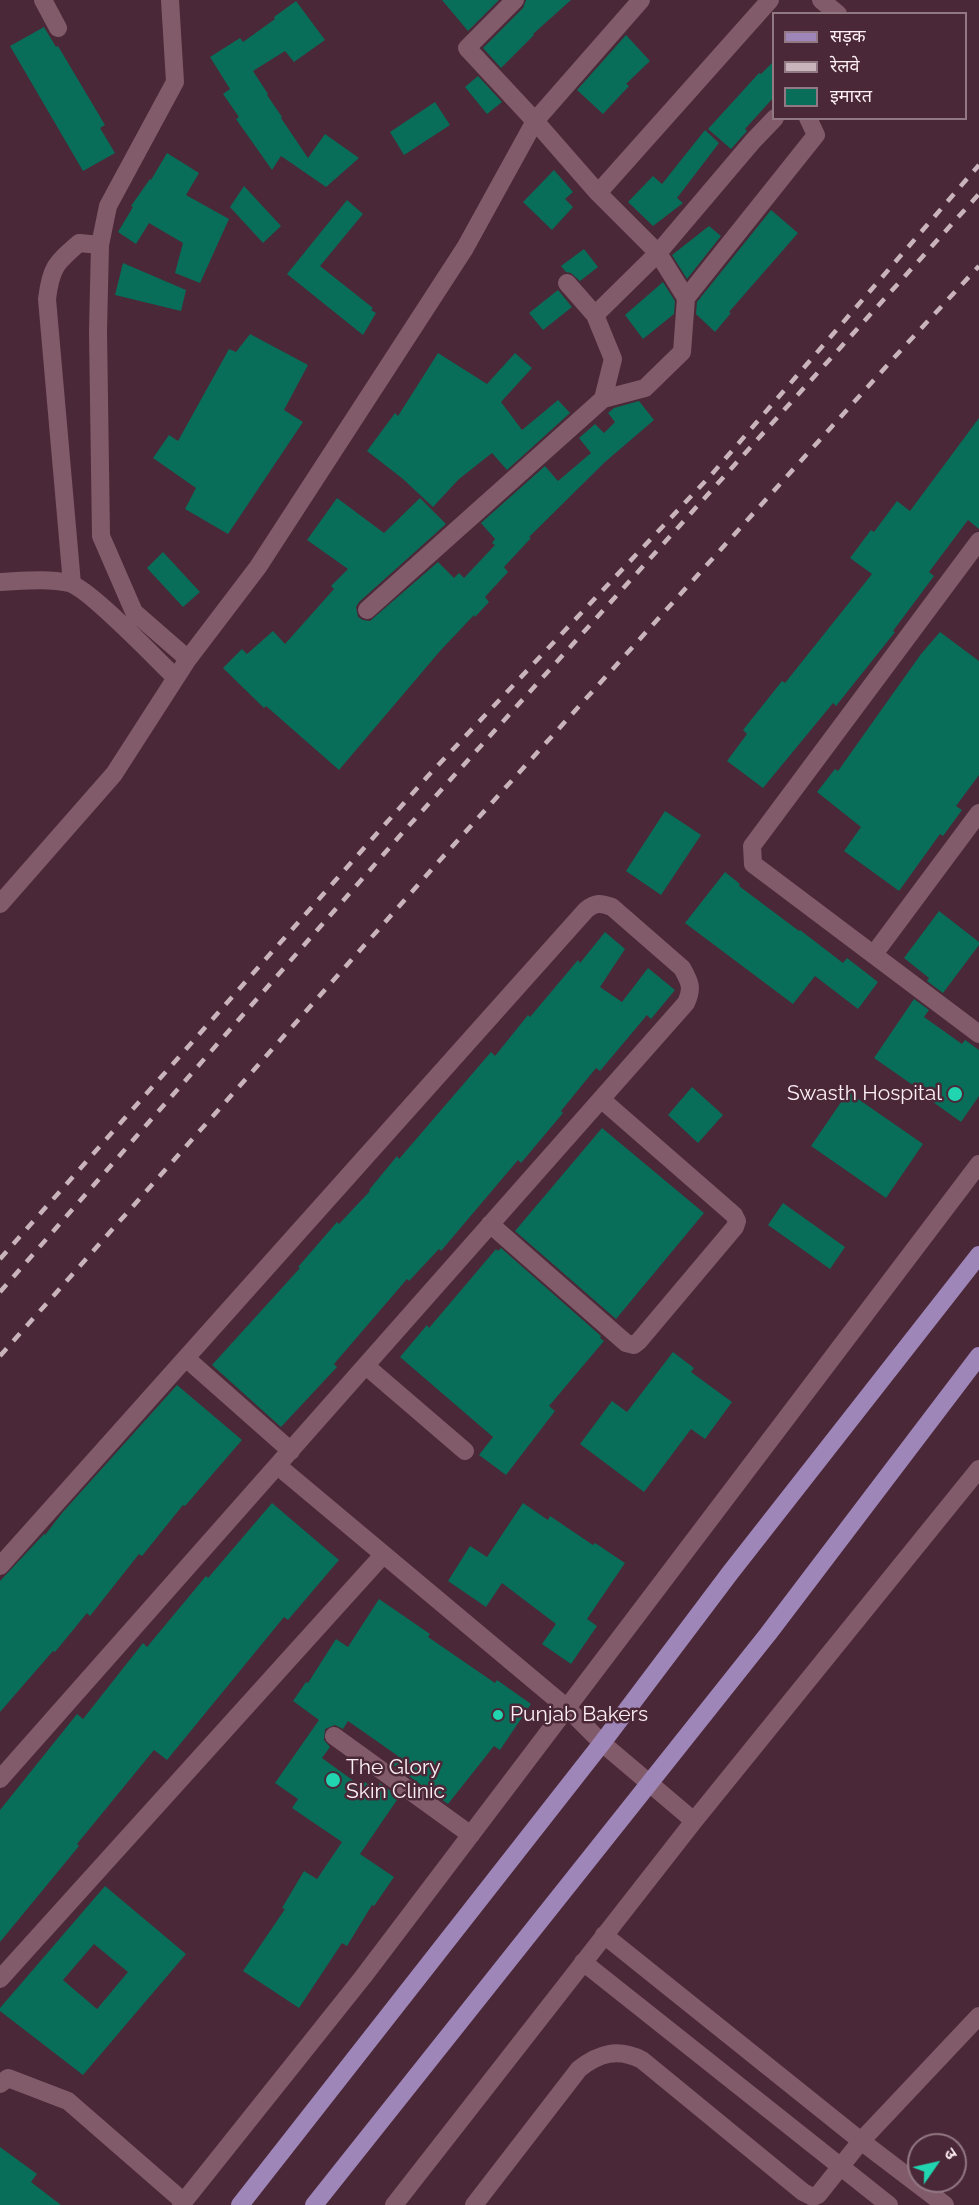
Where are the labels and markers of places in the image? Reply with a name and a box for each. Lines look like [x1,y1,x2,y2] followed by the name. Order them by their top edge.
[787,1081,942,1107] place label: Swasth Hospital
[946,1085,964,1103] marker: Swasth Hospital
[510,1702,648,1728] place label: Punjab Bakers
[491,1708,505,1722] marker: Punjab Bakers
[346,1755,445,1805] place label: The Glory Skin Clinic
[324,1771,342,1789] marker: The Glory Skin Clinic

